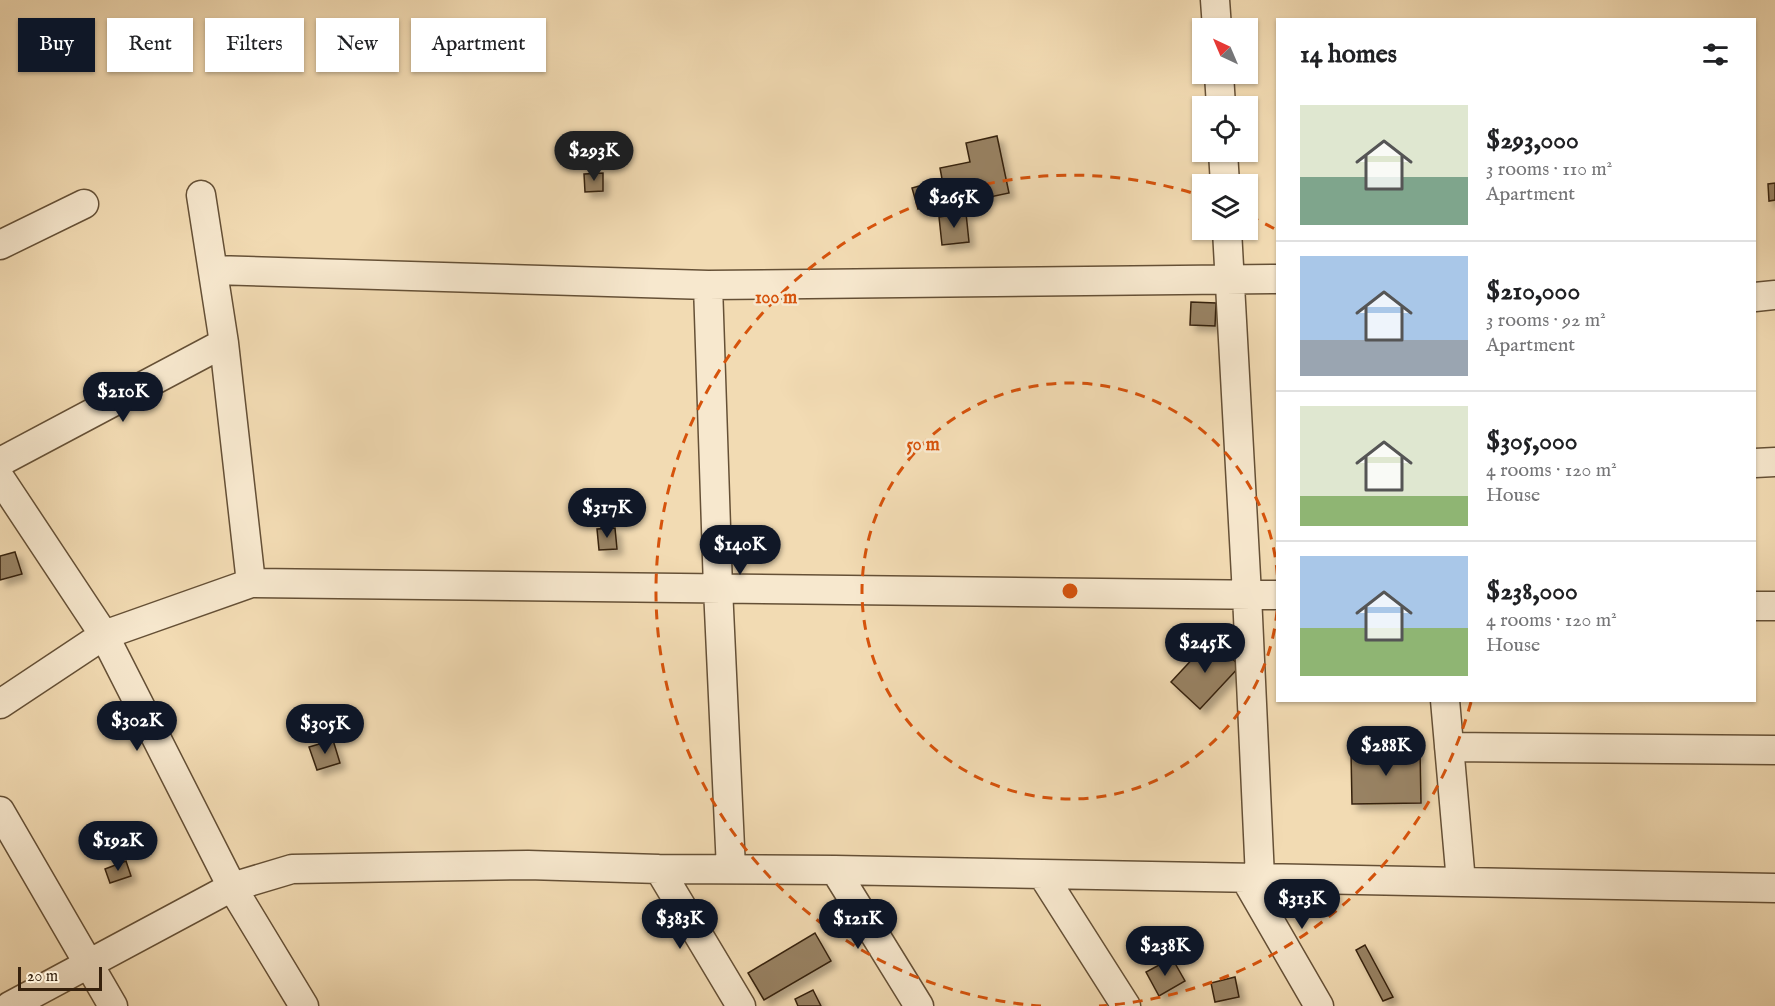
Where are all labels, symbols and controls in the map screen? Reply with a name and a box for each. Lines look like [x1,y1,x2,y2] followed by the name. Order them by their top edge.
[18,18,95,72] chip: Buy
[107,18,193,72] chip: Rent
[205,18,304,72] chip: Filters
[316,18,399,72] chip: New
[411,18,546,72] chip: Apartment
[1192,18,1258,84] north arrow
[1192,18,1258,240] map controls
[1300,38,1397,71] text: 14 homes
[1699,38,1732,71] icon: filters
[1192,96,1258,162] button: locate
[1486,124,1579,157] text: $293,000
[1348,129,1420,201] icon: home
[552,131,636,182] pin: $293K
[568,138,620,163] text: $293K
[1486,157,1612,182] text: 3 rooms · 110 m²
[1192,174,1258,240] button: layers
[912,178,996,229] pin: $265K
[1486,182,1575,207] text: Apartment
[929,185,979,210] text: $265K
[1486,275,1580,308] text: $210,000
[1348,280,1420,352] icon: home
[755,287,797,310] text: 100 m
[1486,308,1606,333] text: 3 rooms · 92 m²
[1486,333,1575,358] text: Apartment
[81,372,165,423] pin: $210K
[97,379,149,404] text: $210K
[1486,425,1578,458] text: $305,000
[1348,430,1420,502] icon: home
[906,434,940,457] text: 50 m
[1486,458,1617,483] text: 4 rooms · 120 m²
[1486,483,1540,508] text: House
[565,488,649,539] pin: $317K
[582,495,632,520] text: $317K
[698,525,782,576] pin: $140K
[714,532,766,557] text: $140K
[1486,575,1578,608] text: $238,000
[1348,580,1420,652] icon: home
[1060,581,1080,601] centre of rings
[1486,608,1617,633] text: 4 rooms · 120 m²
[1163,623,1247,674] pin: $245K
[1179,630,1231,655] text: $245K
[1486,633,1540,658] text: House
[95,701,179,752] pin: $302K
[283,704,367,755] pin: $305K
[111,708,163,733] text: $302K
[300,711,350,736] text: $305K
[1344,726,1428,777] pin: $288K
[1361,733,1411,758] text: $288K
[76,821,160,872] pin: $192K
[92,828,144,853] text: $192K
[1260,879,1344,930] pin: $313K
[1278,886,1326,911] text: $313K
[638,899,722,950] pin: $383K
[816,899,900,950] pin: $121K
[656,906,704,931] text: $383K
[833,906,883,931] text: $121K
[1123,926,1207,977] pin: $238K
[1140,933,1190,958] text: $238K
[18,964,102,992] scale bar
[27,967,58,987] text: 20 m

